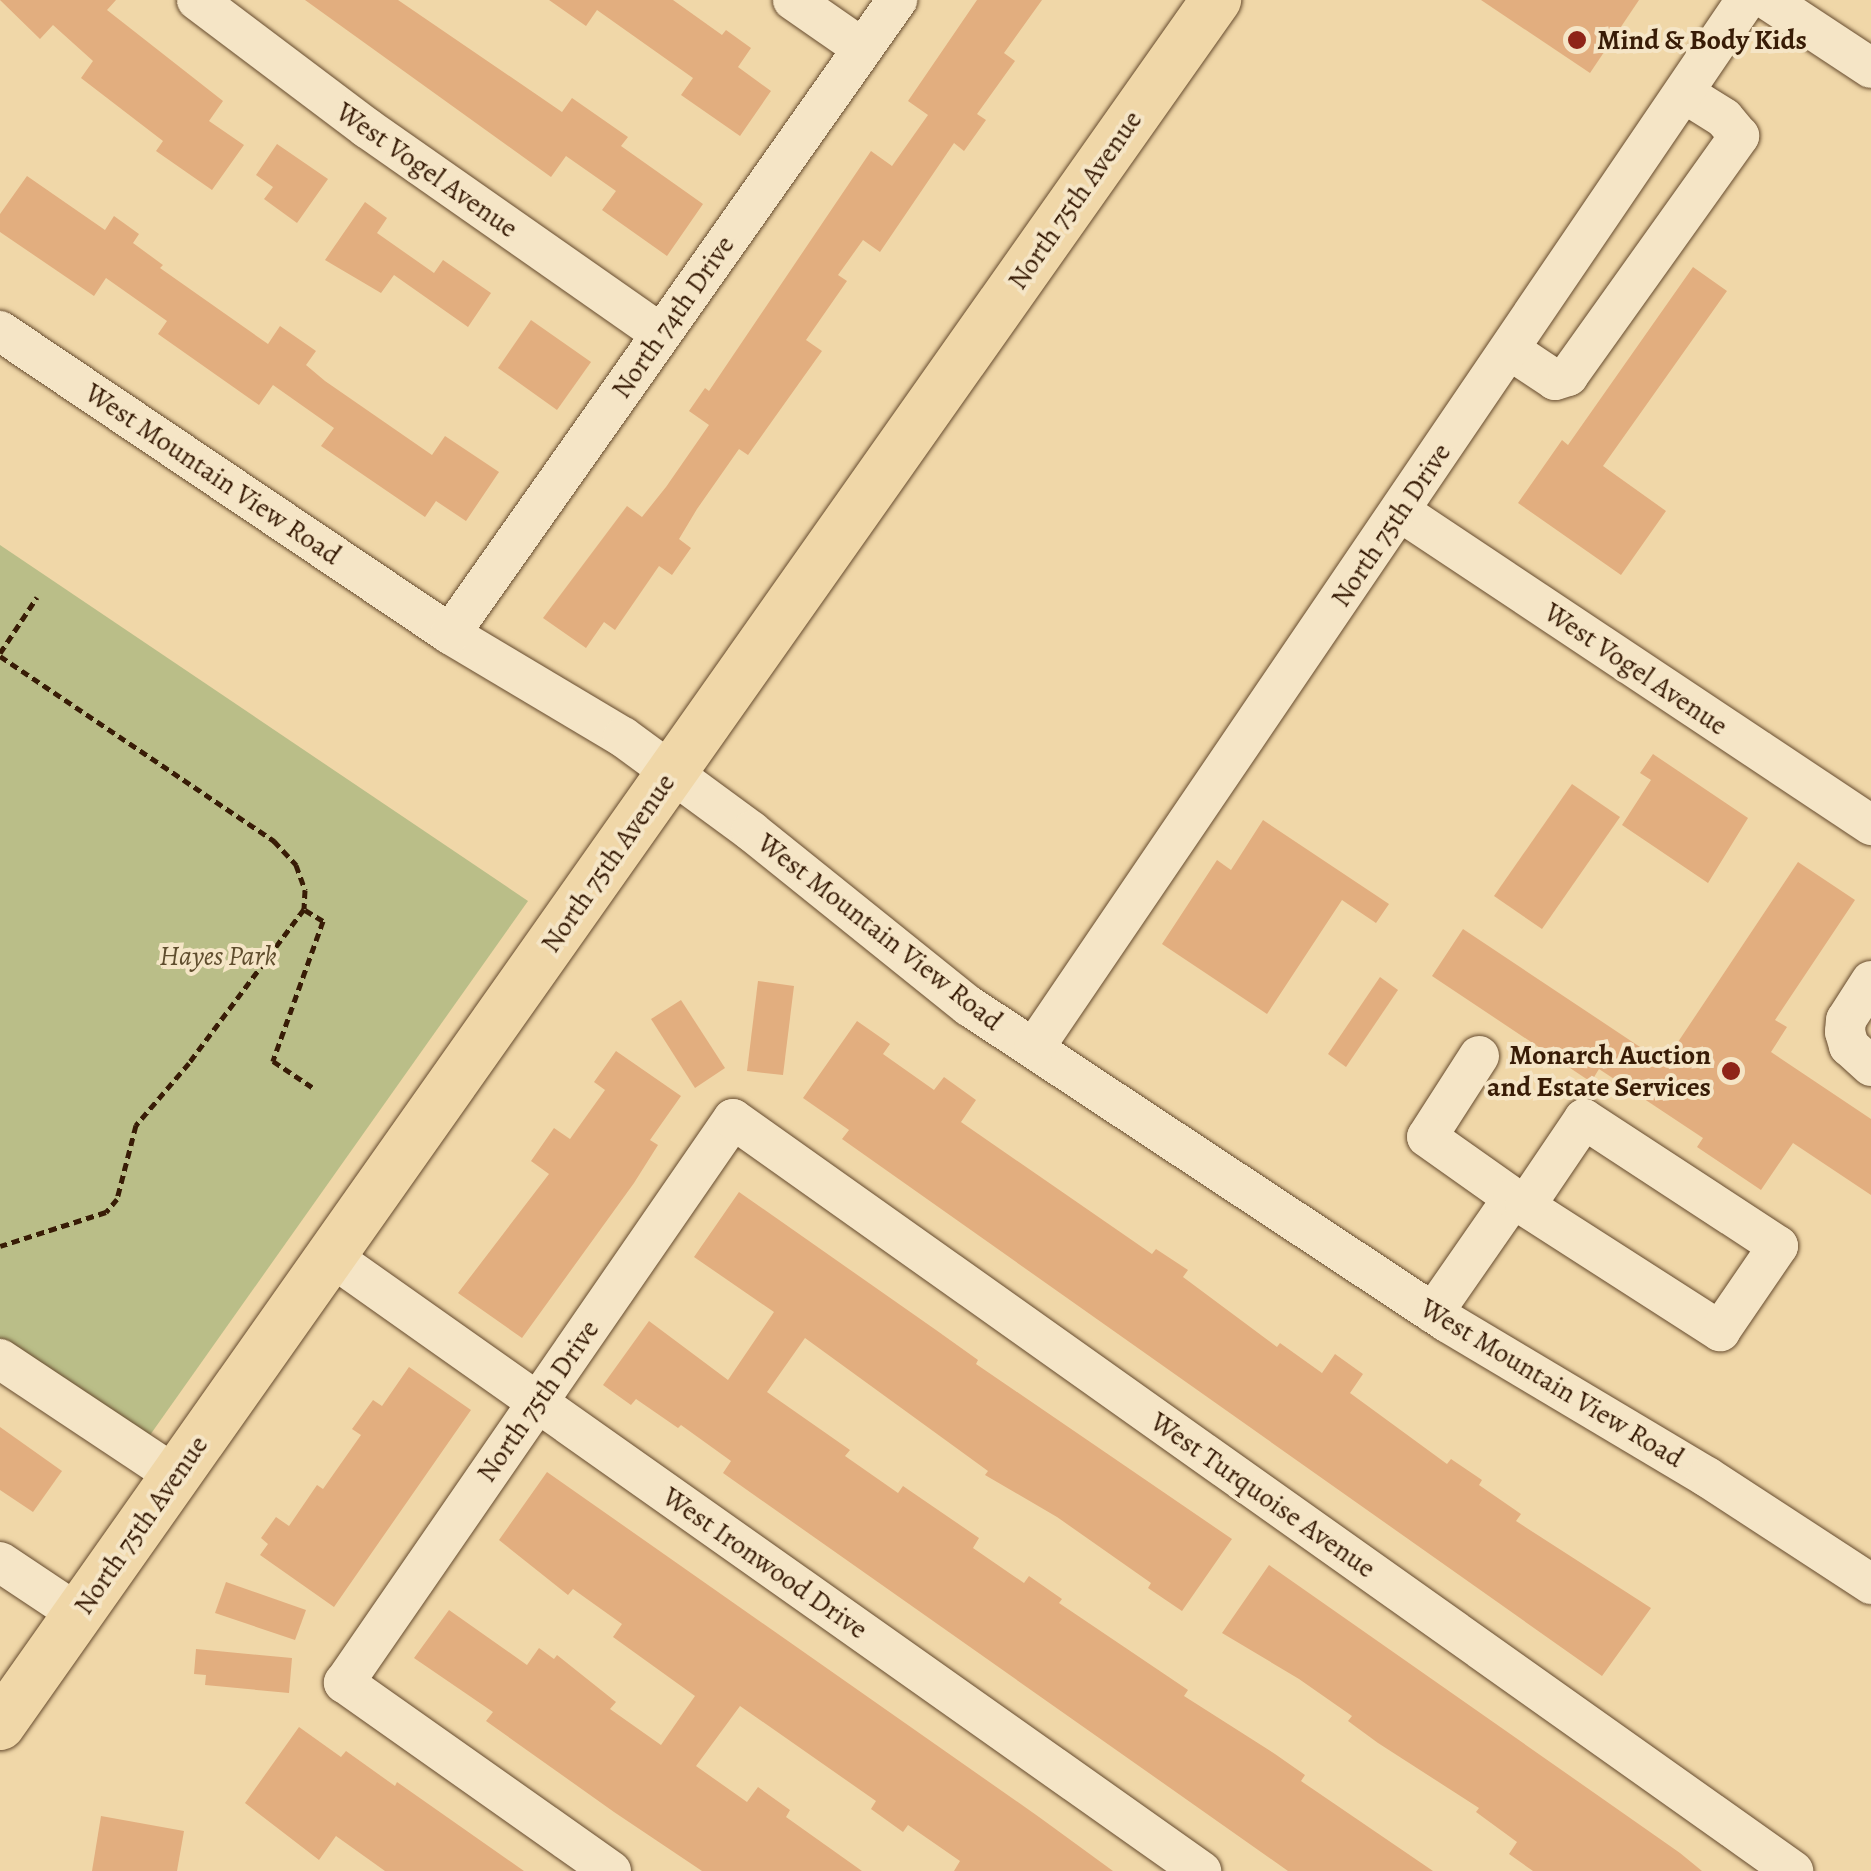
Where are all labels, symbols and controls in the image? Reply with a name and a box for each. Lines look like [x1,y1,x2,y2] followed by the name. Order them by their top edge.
[1597,23,1807,57] place label: Mind & Body Kids
[1566,29,1588,51] marker: Mind & Body Kids
[330,95,524,245] street label: West Vogel Avenue
[1001,104,1149,296] street label: North 75th Avenue
[604,229,742,405] street label: North 74th Drive
[79,376,347,572] street label: West Mountain View Road
[1324,437,1458,613] street label: North 75th Drive
[1538,595,1734,743] street label: West Vogel Avenue
[534,767,682,959] street label: North 75th Avenue
[751,826,1009,1038] street label: West Mountain View Road
[159,939,277,973] park label: Hayes Park
[1487,1038,1711,1104] place label: Monarch Auction and Estate Services
[1720,1060,1742,1082] marker: Monarch Auction and Estate Services
[1414,1291,1690,1475] street label: West Mountain View Road
[470,1313,606,1489] street label: North 75th Drive
[1144,1405,1382,1585] street label: West Turquoise Avenue
[67,1429,215,1621] street label: North 75th Avenue
[656,1480,874,1646] street label: West Ironwood Drive

